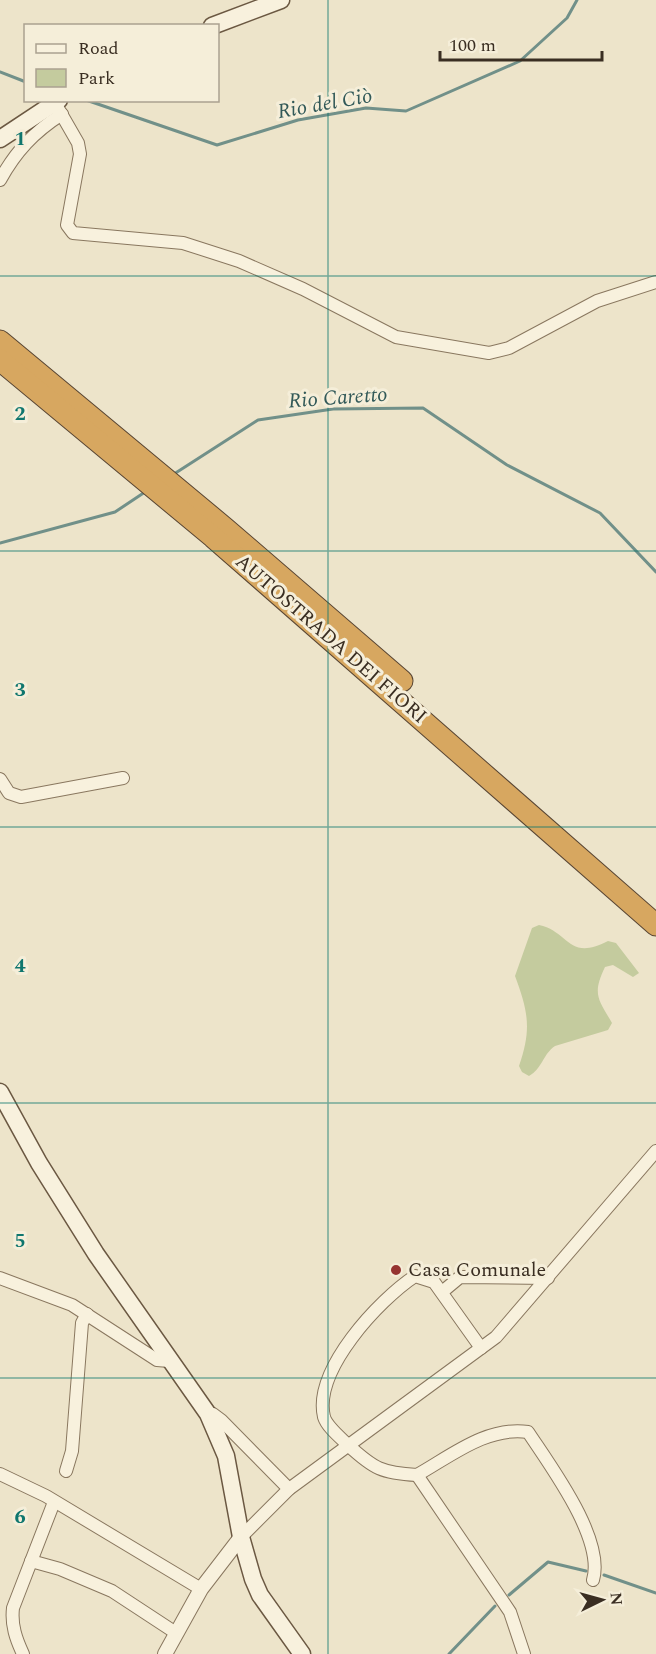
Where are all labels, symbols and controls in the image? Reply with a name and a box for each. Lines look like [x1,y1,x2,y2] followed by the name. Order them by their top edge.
[24,24,219,102] legend
[440,24,602,62] scale bar
[449,32,496,59] text: 100 m
[78,35,119,62] text: Road
[78,65,115,92] text: Park
[275,80,375,128] water label: Rio del Ciò
[14,124,26,154] text: 1
[287,379,389,417] water label: Rio Caretto
[14,399,26,429] text: 2
[228,547,434,731] street label: AUTOSTRADA DEI FIORI
[14,675,26,705] text: 3
[14,951,26,981] text: 4
[14,1226,26,1256] text: 5
[408,1255,546,1285] place label: Casa Comunale
[389,1263,403,1277] marker: Casa Comunale
[14,1502,26,1532] text: 6
[572,1570,632,1630] north arrow
[603,1591,628,1606] text: N

